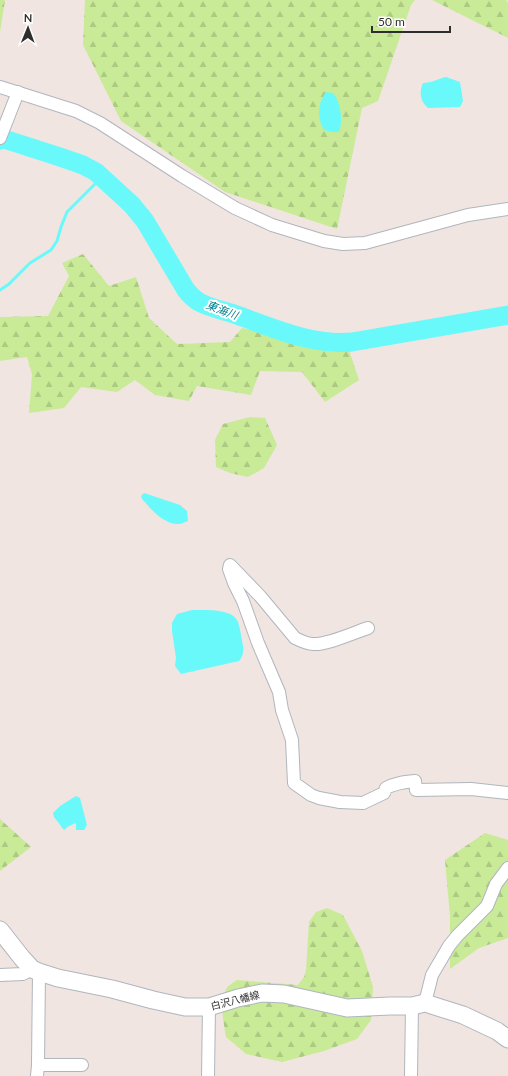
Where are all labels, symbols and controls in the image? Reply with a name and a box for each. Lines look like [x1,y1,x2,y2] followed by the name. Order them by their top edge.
[8,8,48,48] north arrow
[372,8,450,34] scale bar
[24,11,33,24] text: N
[378,14,405,29] text: 50 m
[204,298,241,322] water label: 東海川
[209,988,261,1012] street label: 白沢八幡線

